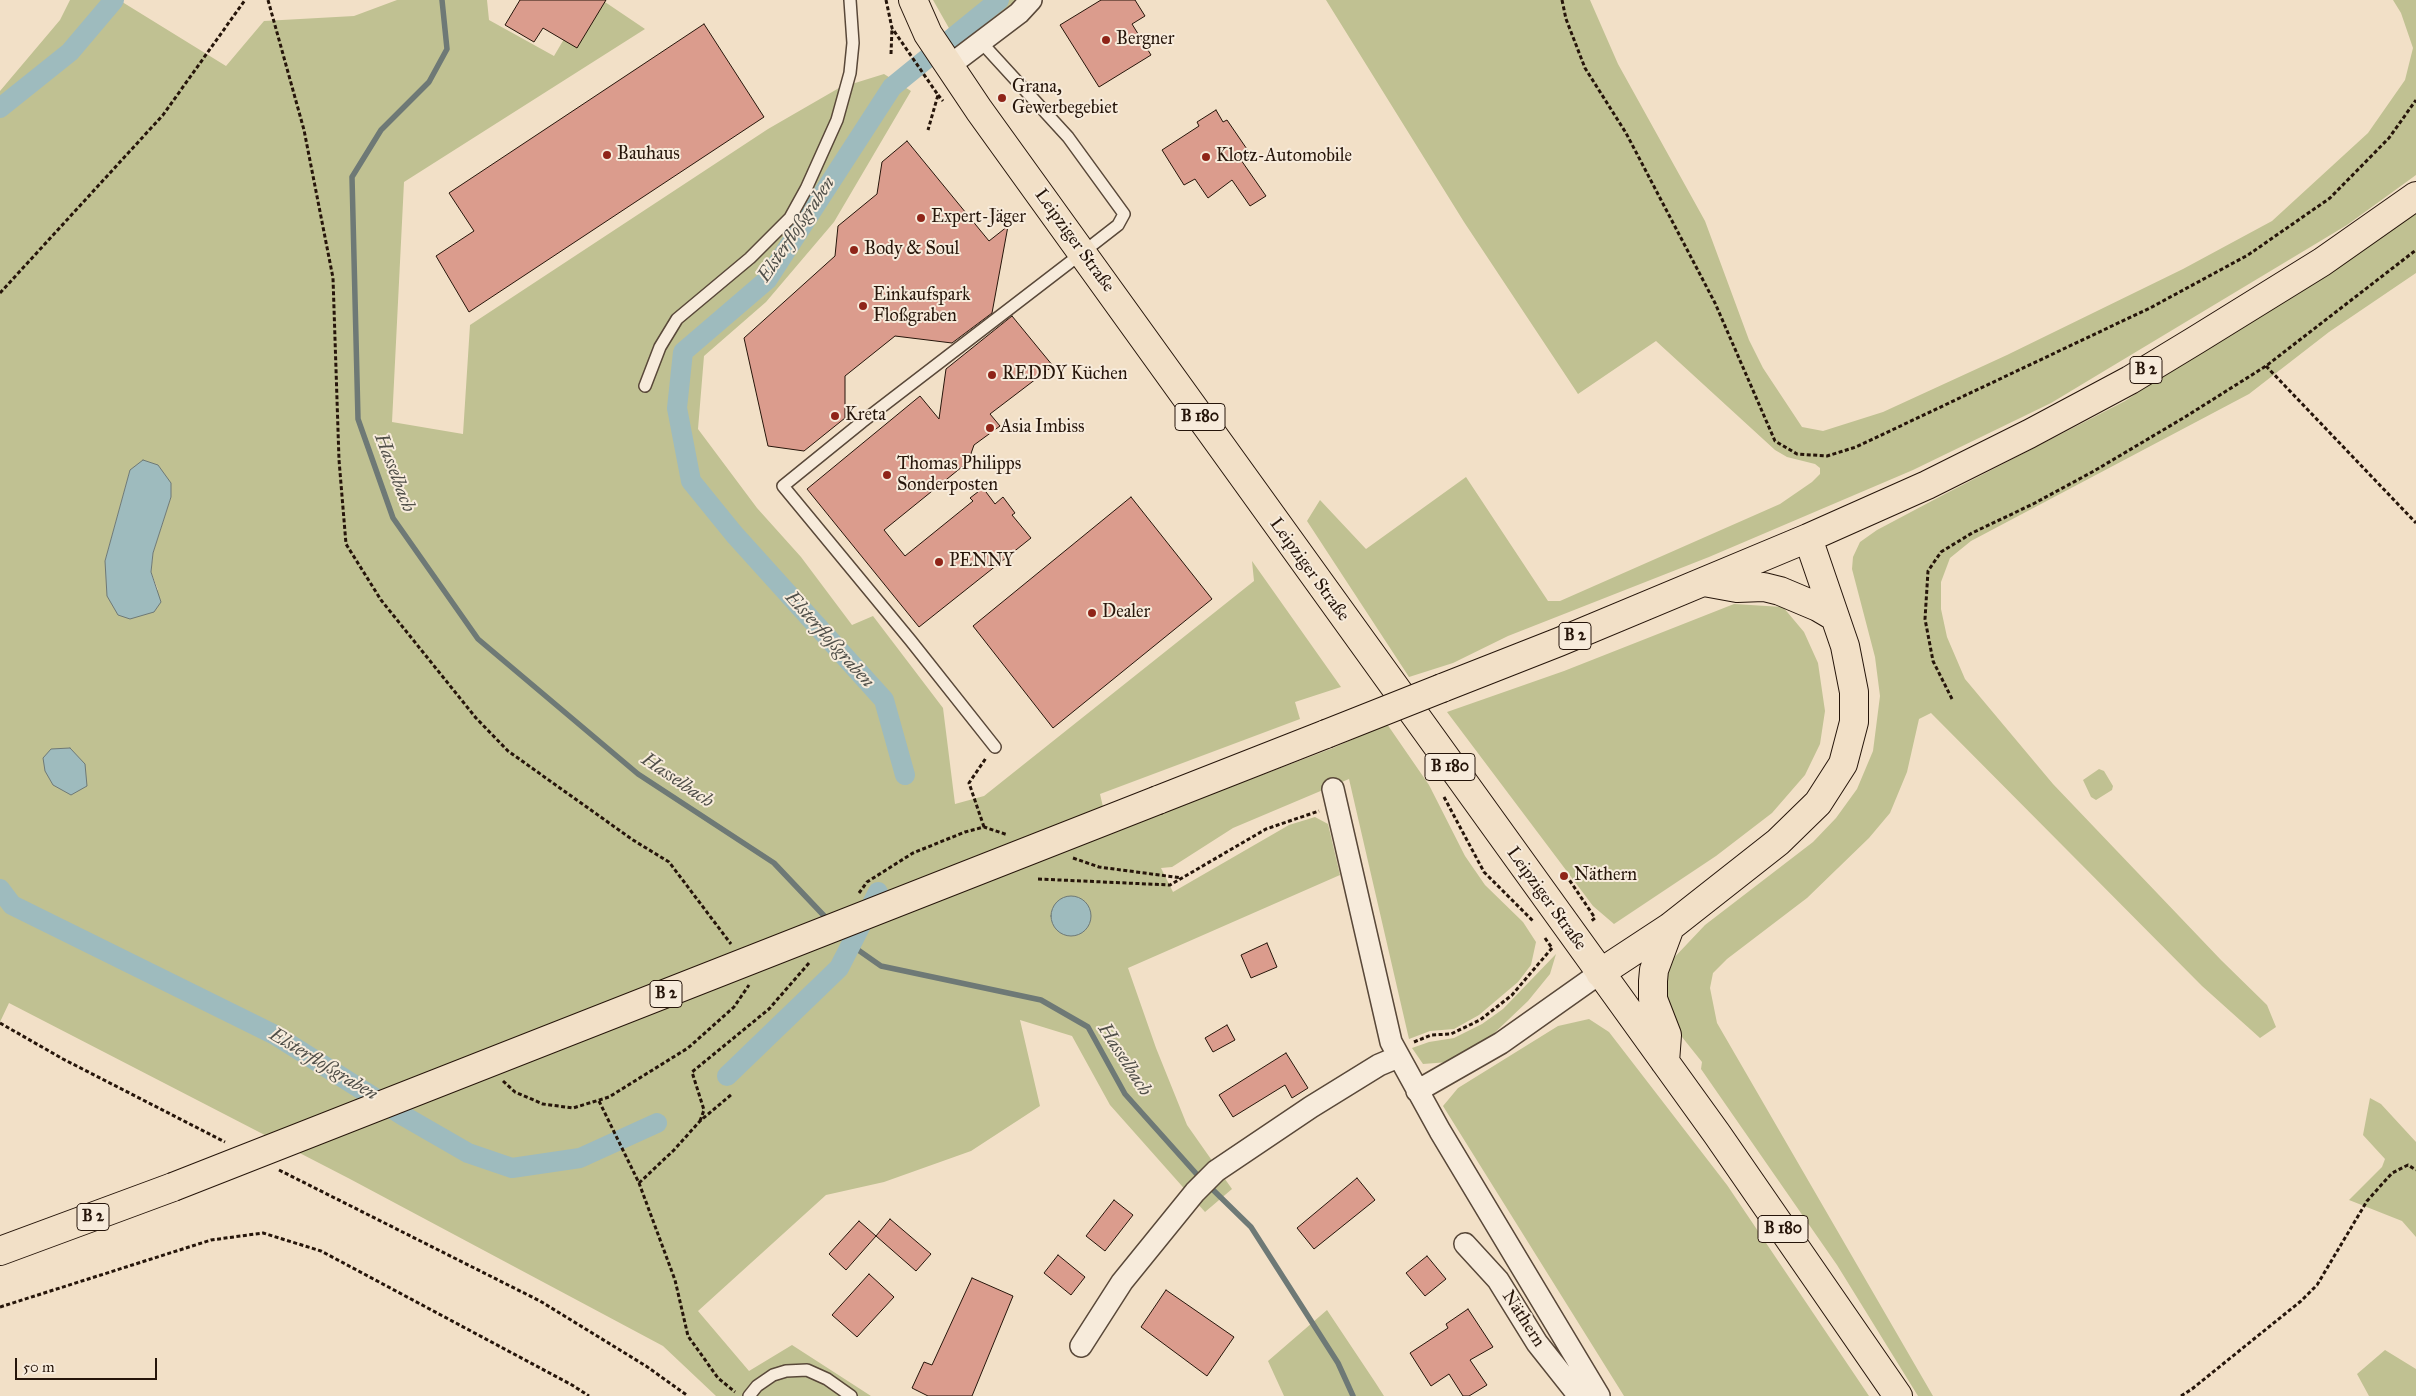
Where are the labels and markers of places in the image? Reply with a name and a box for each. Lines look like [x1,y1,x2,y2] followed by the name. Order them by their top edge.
[1116,29,1175,51] place label: Bergner
[1100,34,1112,46] marker: Bergner
[1012,77,1118,120] place label: Grana, Gewerbegebiet
[996,92,1008,104] marker: Grana, Gewerbegebiet
[617,144,680,166] place label: Bauhaus
[1216,146,1352,168] place label: Klotz-Automobile
[601,149,613,161] marker: Bauhaus
[1200,151,1212,163] marker: Klotz-Automobile
[931,207,1026,229] place label: Expert-Jäger
[915,212,927,224] marker: Expert-Jäger
[864,239,959,261] place label: Body & Soul
[848,244,860,256] marker: Body & Soul
[873,285,970,328] place label: Einkaufspark Floßgraben
[857,300,869,312] marker: Einkaufspark Floßgraben
[1002,364,1128,386] place label: REDDY Küchen
[986,369,998,381] marker: REDDY Küchen
[845,405,886,427] place label: Kreta
[829,410,841,422] marker: Kreta
[1000,417,1085,439] place label: Asia Imbiss
[984,422,996,434] marker: Asia Imbiss
[897,454,1021,496] place label: Thomas Philipps Sonderposten
[881,469,893,481] marker: Thomas Philipps Sonderposten
[949,551,1014,573] place label: PENNY
[933,556,945,568] marker: PENNY
[1102,602,1150,624] place label: Dealer
[1086,607,1098,619] marker: Dealer
[1574,865,1637,887] place label: Näthern
[1558,870,1570,882] marker: Näthern

